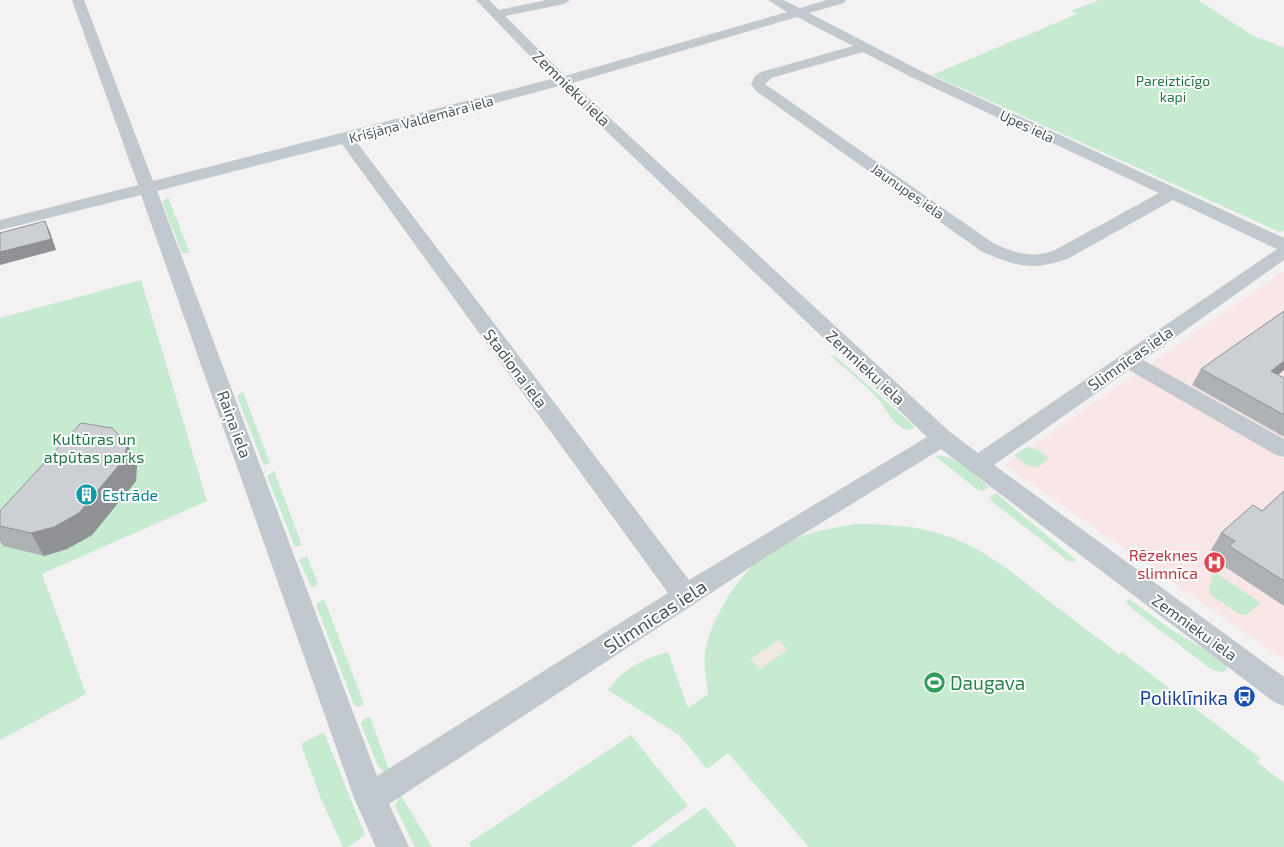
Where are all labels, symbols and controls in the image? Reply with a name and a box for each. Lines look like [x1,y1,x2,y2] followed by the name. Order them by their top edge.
[529,46,615,130] street label: Zemnieku iela
[1136,72,1210,105] park label: Pareizticīgo kapi
[347,92,495,147] street label: Krišjāņa Valdemāra iela
[997,106,1057,146] street label: Upes iela
[868,160,948,222] street label: Jaunupes iela
[1084,322,1176,394] street label: Slimnīcas iela
[480,325,552,411] street label: Stadiona iela
[823,326,909,408] street label: Zemnieku iela
[212,388,256,461] street label: Raiņa iela
[44,429,144,466] park label: Kultūras un atpūtas parks
[74,482,98,506] building icon: Estrāde
[102,485,158,504] place label: Estrāde
[1129,545,1198,582] place label: Rēzeknes slimnīca
[1202,551,1226,575] hospital icon: Rēzeknes slimnīca
[599,574,711,658] street label: Slimnīcas iela
[1149,590,1241,664] street label: Zemnieku iela
[922,670,946,694] sports icon: Daugava
[950,671,1025,694] place label: Daugava
[1232,685,1256,709] bus stop icon: Poliklīnika
[1140,686,1228,709] place label: Poliklīnika

